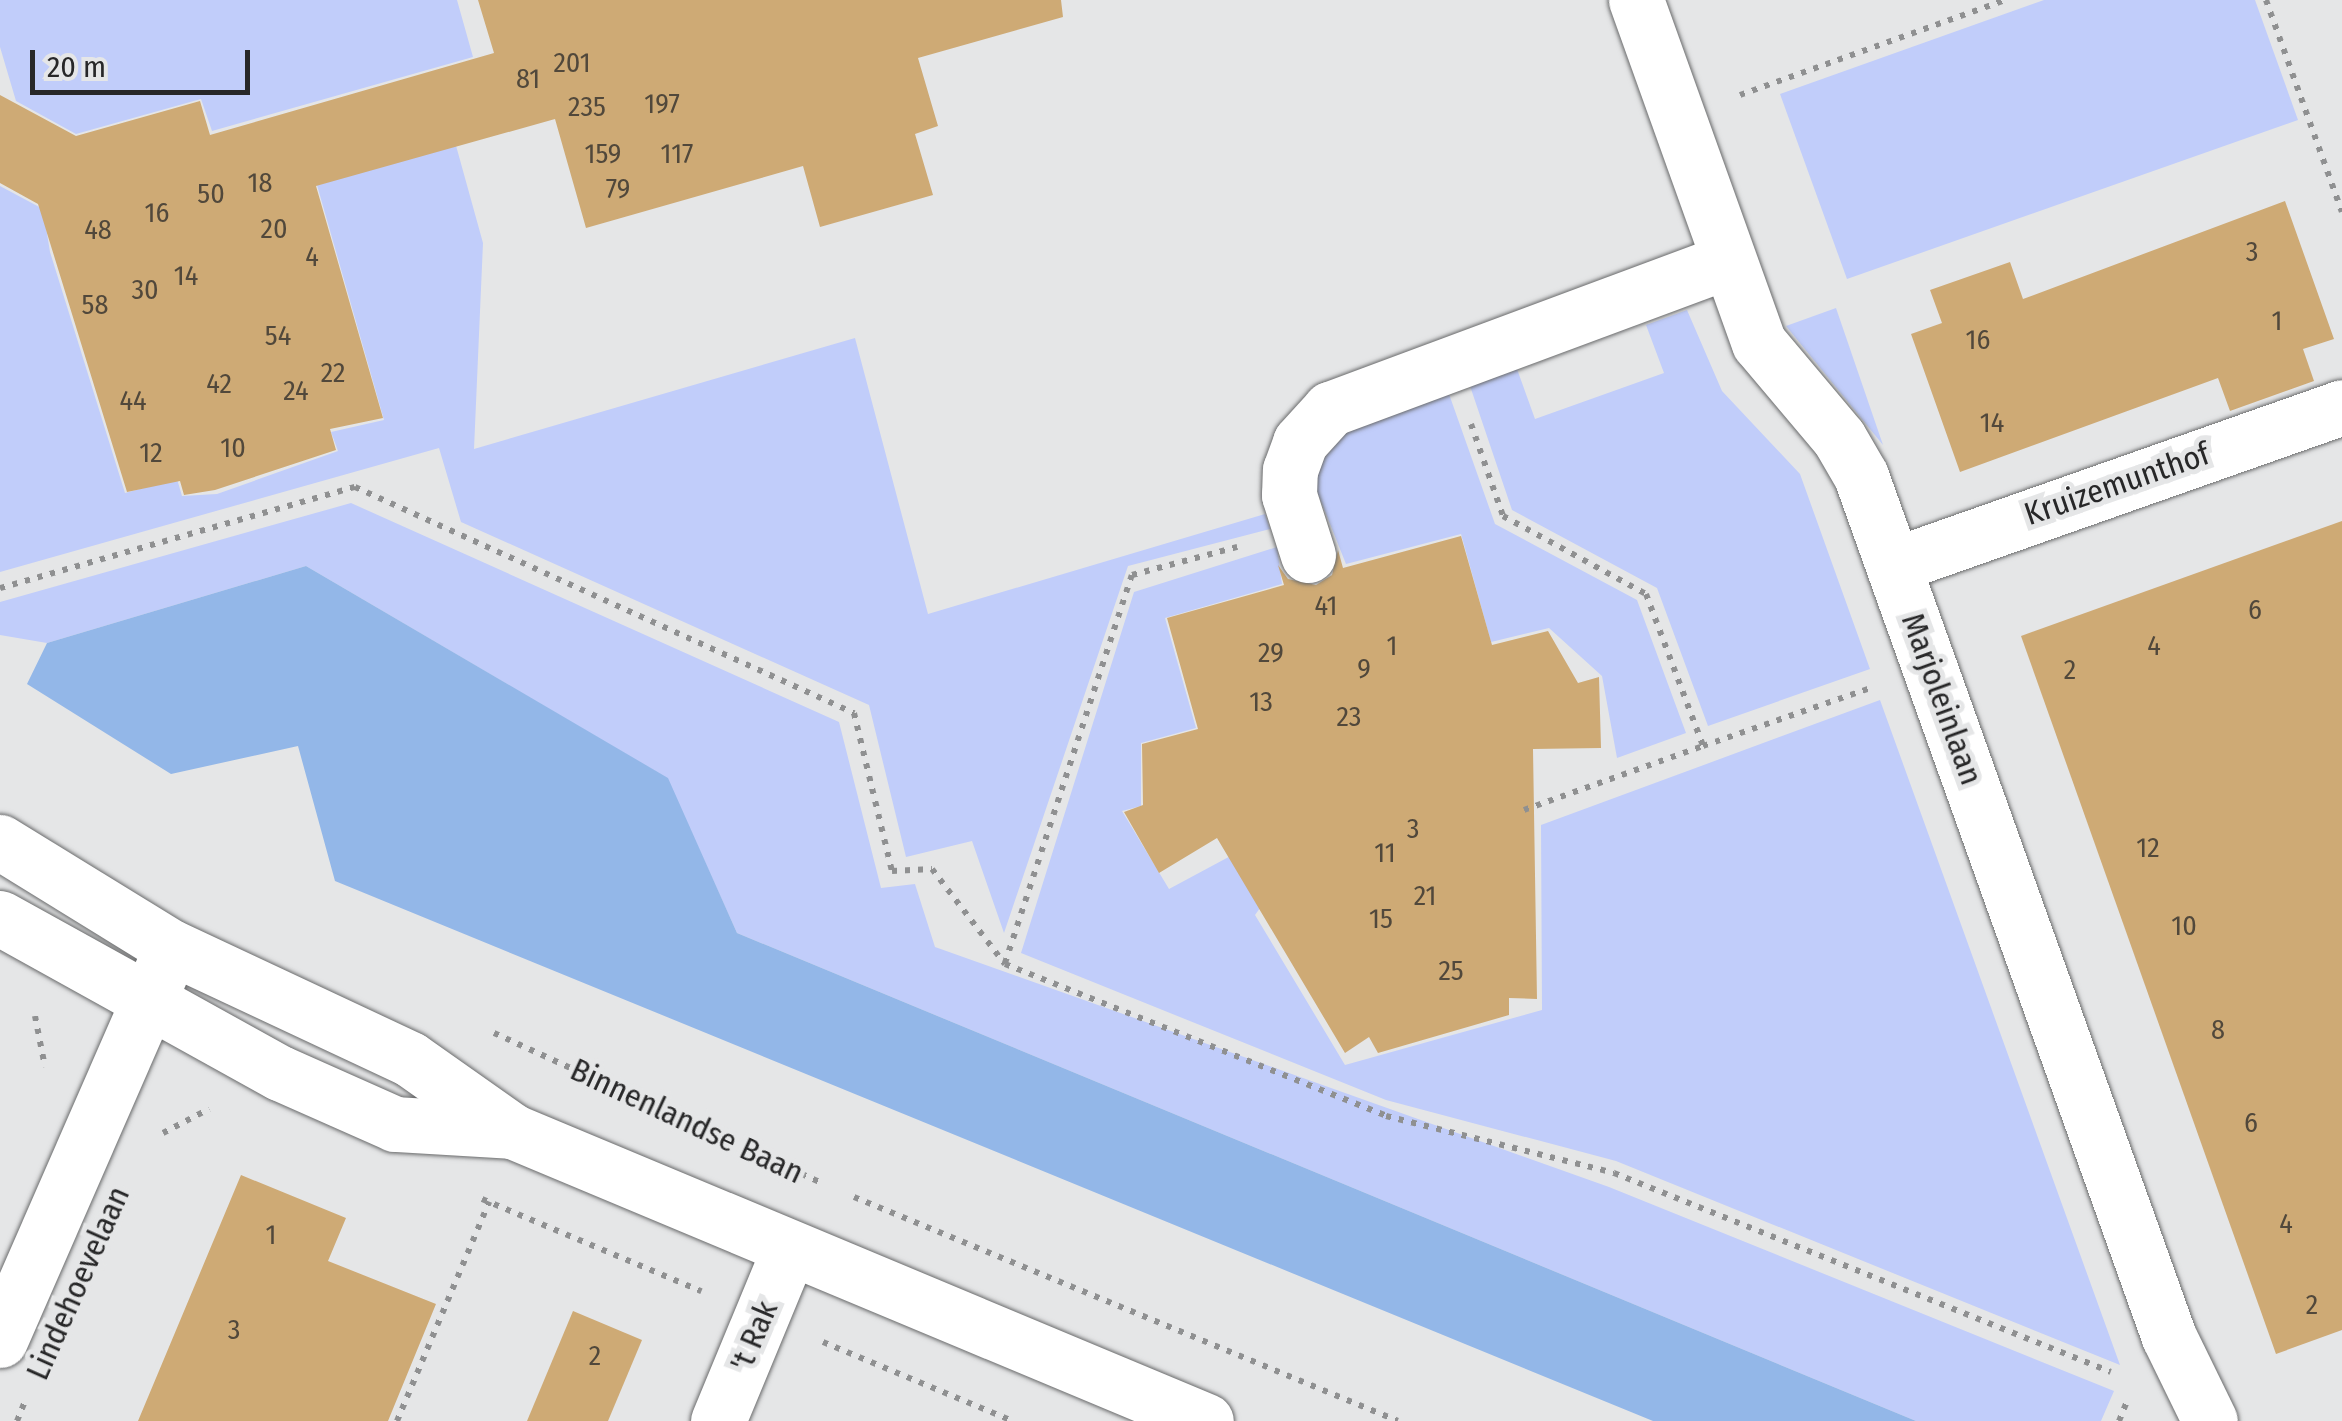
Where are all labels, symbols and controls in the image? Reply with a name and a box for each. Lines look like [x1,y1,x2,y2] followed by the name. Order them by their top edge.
[35,30,255,92] scale bar
[553,46,591,80] house number: 201
[47,49,106,85] text: 20 m
[516,62,540,96] house number: 81
[644,87,680,121] house number: 197
[568,90,606,124] house number: 235
[585,137,621,171] house number: 159
[661,137,693,171] house number: 117
[248,166,272,200] house number: 18
[606,172,630,206] house number: 79
[197,177,225,211] house number: 50
[145,196,169,230] house number: 16
[261,212,287,246] house number: 20
[84,213,112,247] house number: 48
[2246,235,2258,269] house number: 3
[305,240,319,274] house number: 4
[174,259,198,293] house number: 14
[131,273,159,307] house number: 30
[82,288,108,322] house number: 58
[2272,304,2282,338] house number: 1
[265,319,291,353] house number: 54
[1966,323,1990,357] house number: 16
[321,356,345,390] house number: 22
[206,367,232,401] house number: 42
[283,374,309,408] house number: 24
[119,384,147,418] house number: 44
[1980,406,2004,440] house number: 14
[220,431,246,465] house number: 10
[2019,434,2215,534] street label: Kruizemunthof
[139,436,163,470] house number: 12
[1315,589,1337,623] house number: 41
[2248,593,2262,627] house number: 6
[1893,608,1991,790] street label: Marjoleinlaan
[1387,629,1397,663] house number: 1
[2147,629,2161,663] house number: 4
[1258,636,1284,670] house number: 29
[1357,652,1371,686] house number: 9
[2064,653,2076,687] house number: 2
[1249,685,1273,719] house number: 13
[1337,700,1361,734] house number: 23
[1407,812,1419,846] house number: 3
[2136,831,2160,865] house number: 12
[1374,836,1396,870] house number: 11
[1414,879,1436,913] house number: 21
[1369,902,1393,936] house number: 15
[2171,909,2197,943] house number: 10
[1438,954,1464,988] house number: 25
[2211,1013,2225,1047] house number: 8
[564,1050,810,1192] street label: Binnenlandse Baan
[2244,1106,2258,1140] house number: 6
[18,1180,138,1386] street label: Lindehoevelaan
[2279,1207,2293,1241] house number: 4
[266,1218,276,1252] house number: 1
[2306,1288,2318,1322] house number: 2
[722,1295,786,1377] street label: 't Rak
[228,1313,240,1347] house number: 3
[589,1339,601,1373] house number: 2

